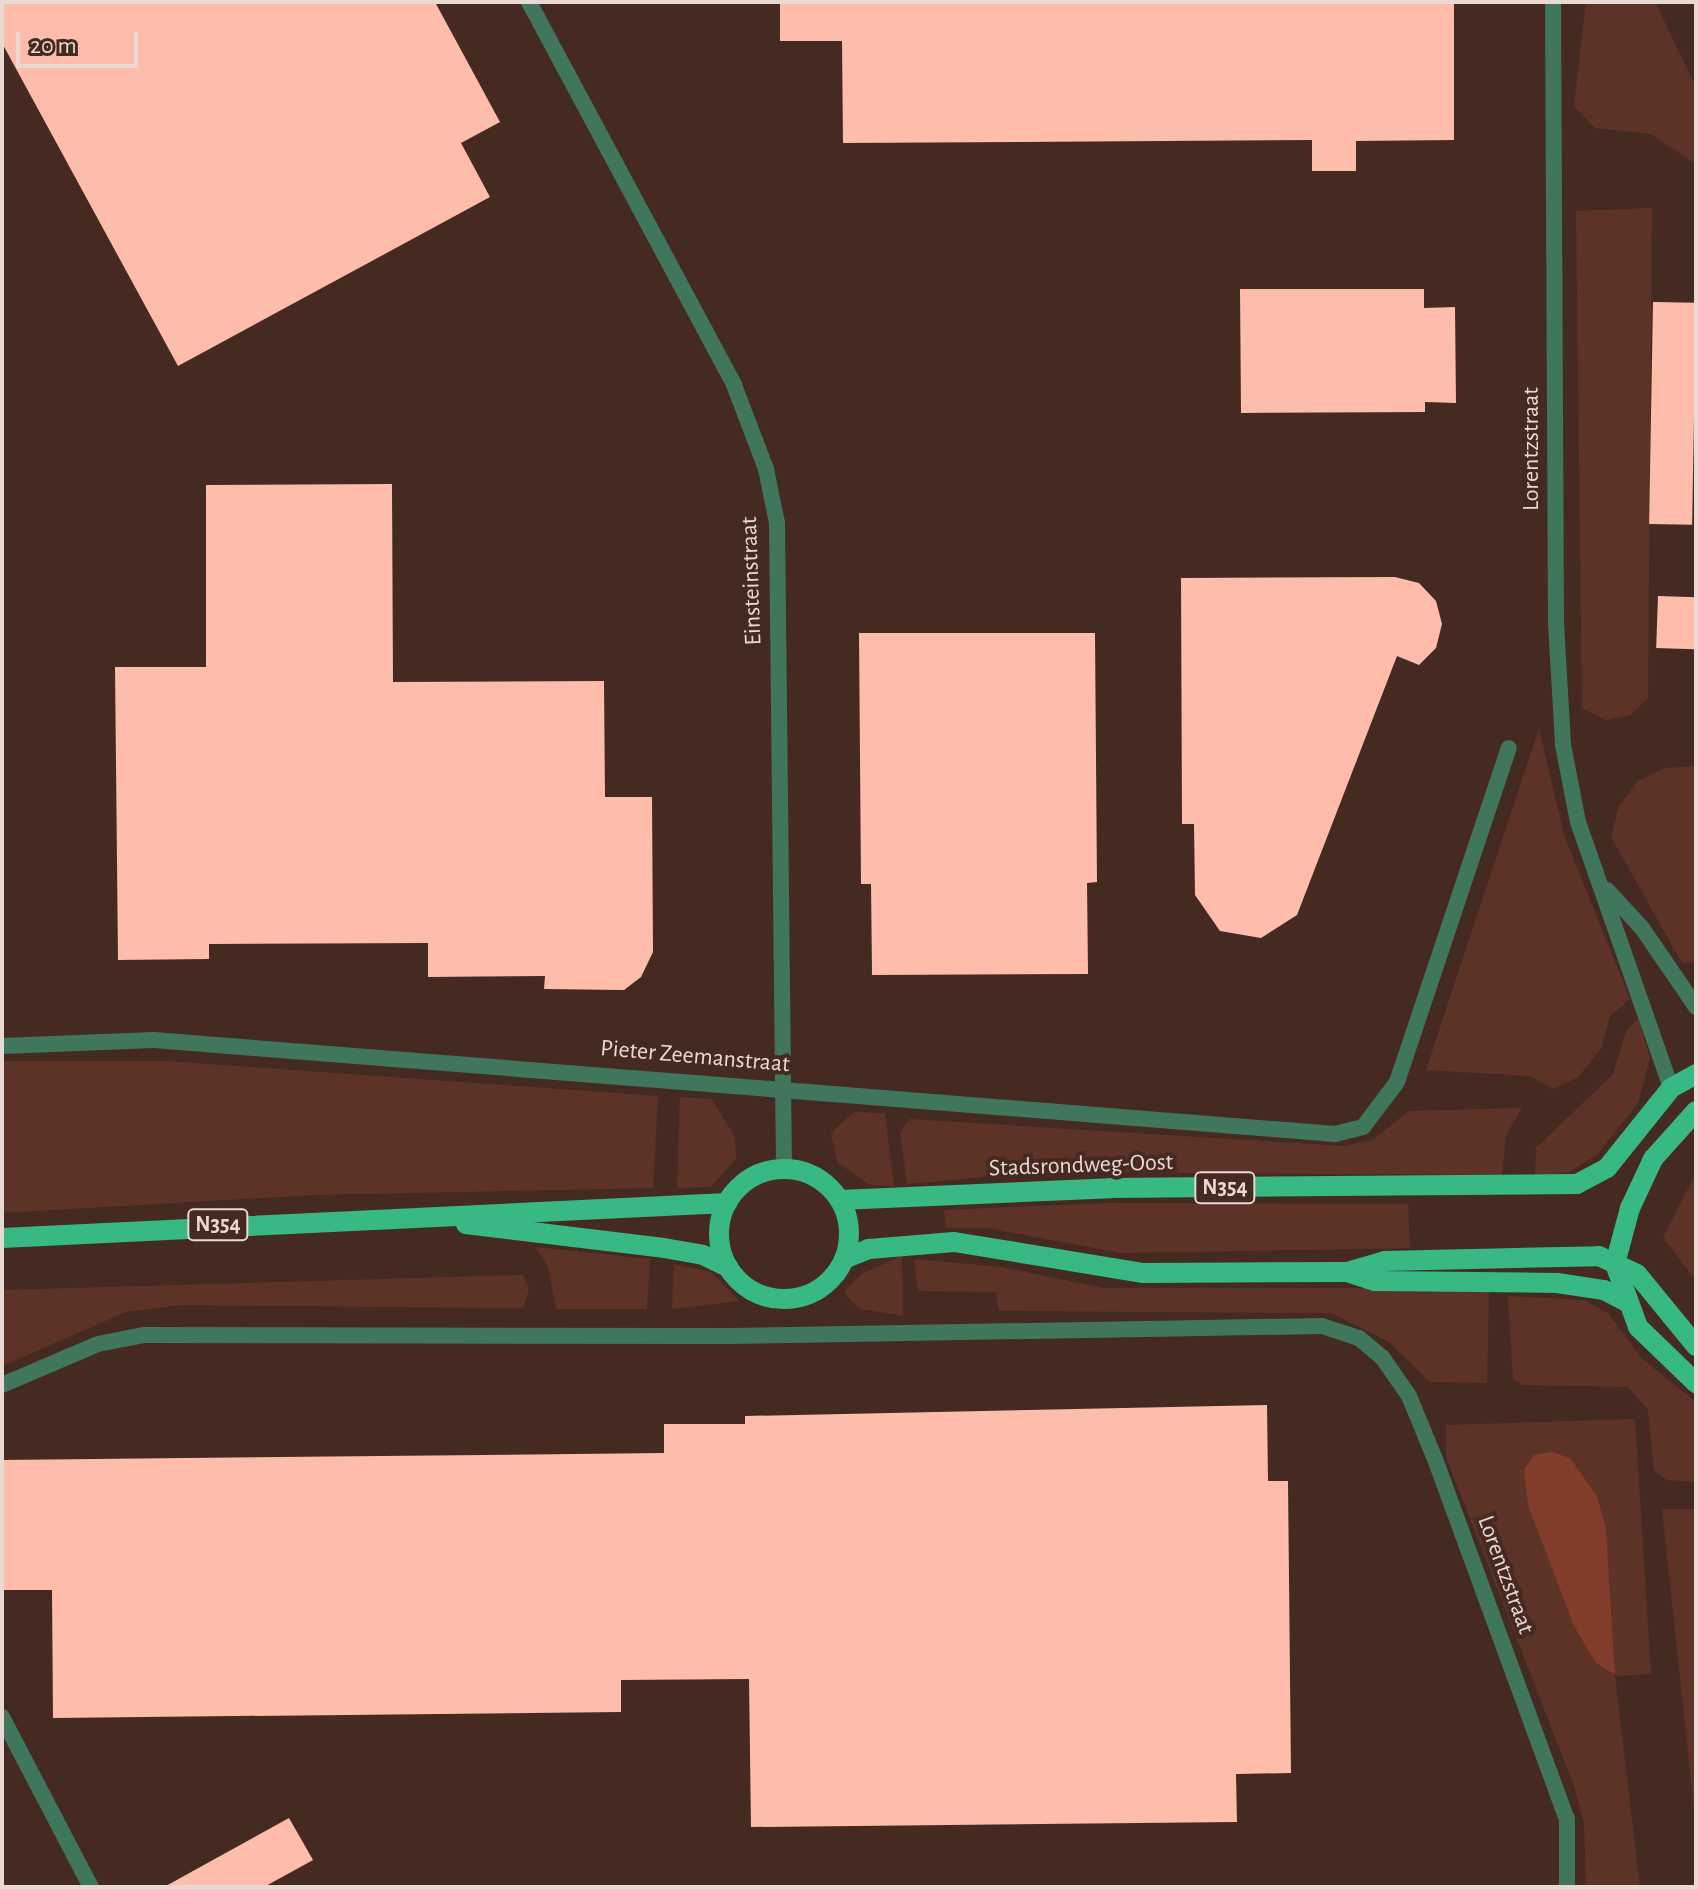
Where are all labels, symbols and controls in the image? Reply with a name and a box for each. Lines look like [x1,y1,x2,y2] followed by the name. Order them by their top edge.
[20,16,142,66] scale bar
[30,34,77,58] text: 20 m
[1518,387,1546,511] street label: Lorentzstraat
[735,516,769,646] street label: Einsteinstraat
[599,1034,791,1080] street label: Pieter Zeemanstraat
[988,1148,1174,1184] street label: Stadsrondweg-Oost
[1193,1170,1257,1206] road number: N354
[186,1207,250,1243] road number: N354
[1470,1512,1540,1638] street label: Lorentzstraat

